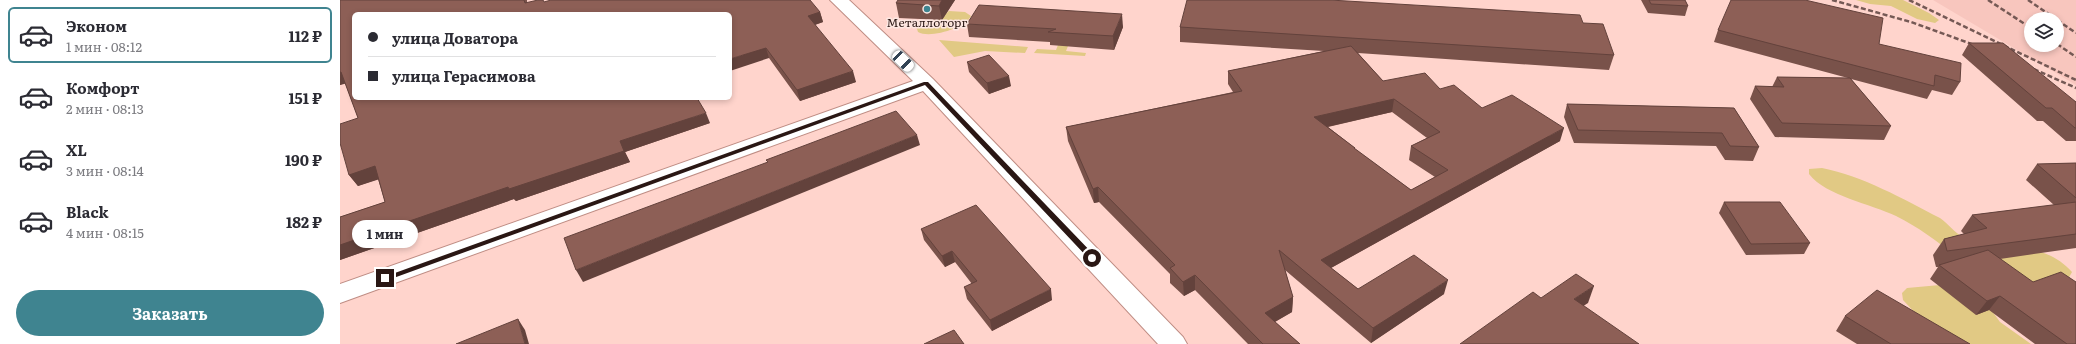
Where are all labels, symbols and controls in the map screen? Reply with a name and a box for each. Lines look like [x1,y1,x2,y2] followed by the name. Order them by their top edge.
[922,4,932,14] marker: Металлоторг
[2024,12,2064,52] map controls
[2024,12,2064,52] button: layers
[886,13,968,31] place label: Металлоторг
[66,14,127,37] text: Эконом
[18,17,54,53] icon: car
[289,24,322,47] text: 112 ₽
[392,26,518,49] text: улица Доватора
[66,37,142,56] text: 1 мин · 08:12
[890,48,916,74] car
[392,64,536,87] text: улица Герасимова
[66,76,140,99] text: Комфорт
[18,79,54,115] icon: car
[288,86,322,109] text: 151 ₽
[66,99,144,118] text: 2 мин · 08:13
[66,138,87,161] text: XL
[18,141,54,177] icon: car
[285,148,322,171] text: 190 ₽
[66,161,144,180] text: 3 мин · 08:14
[66,200,109,223] text: Black
[18,203,54,239] icon: car
[286,210,322,233] text: 182 ₽
[352,220,418,248] callout: 1 мин
[66,223,144,242] text: 4 мин · 08:15
[367,224,403,243] text: 1 мин
[1083,249,1101,267] route start
[376,269,394,287] route end
[16,290,324,336] button: Заказать

